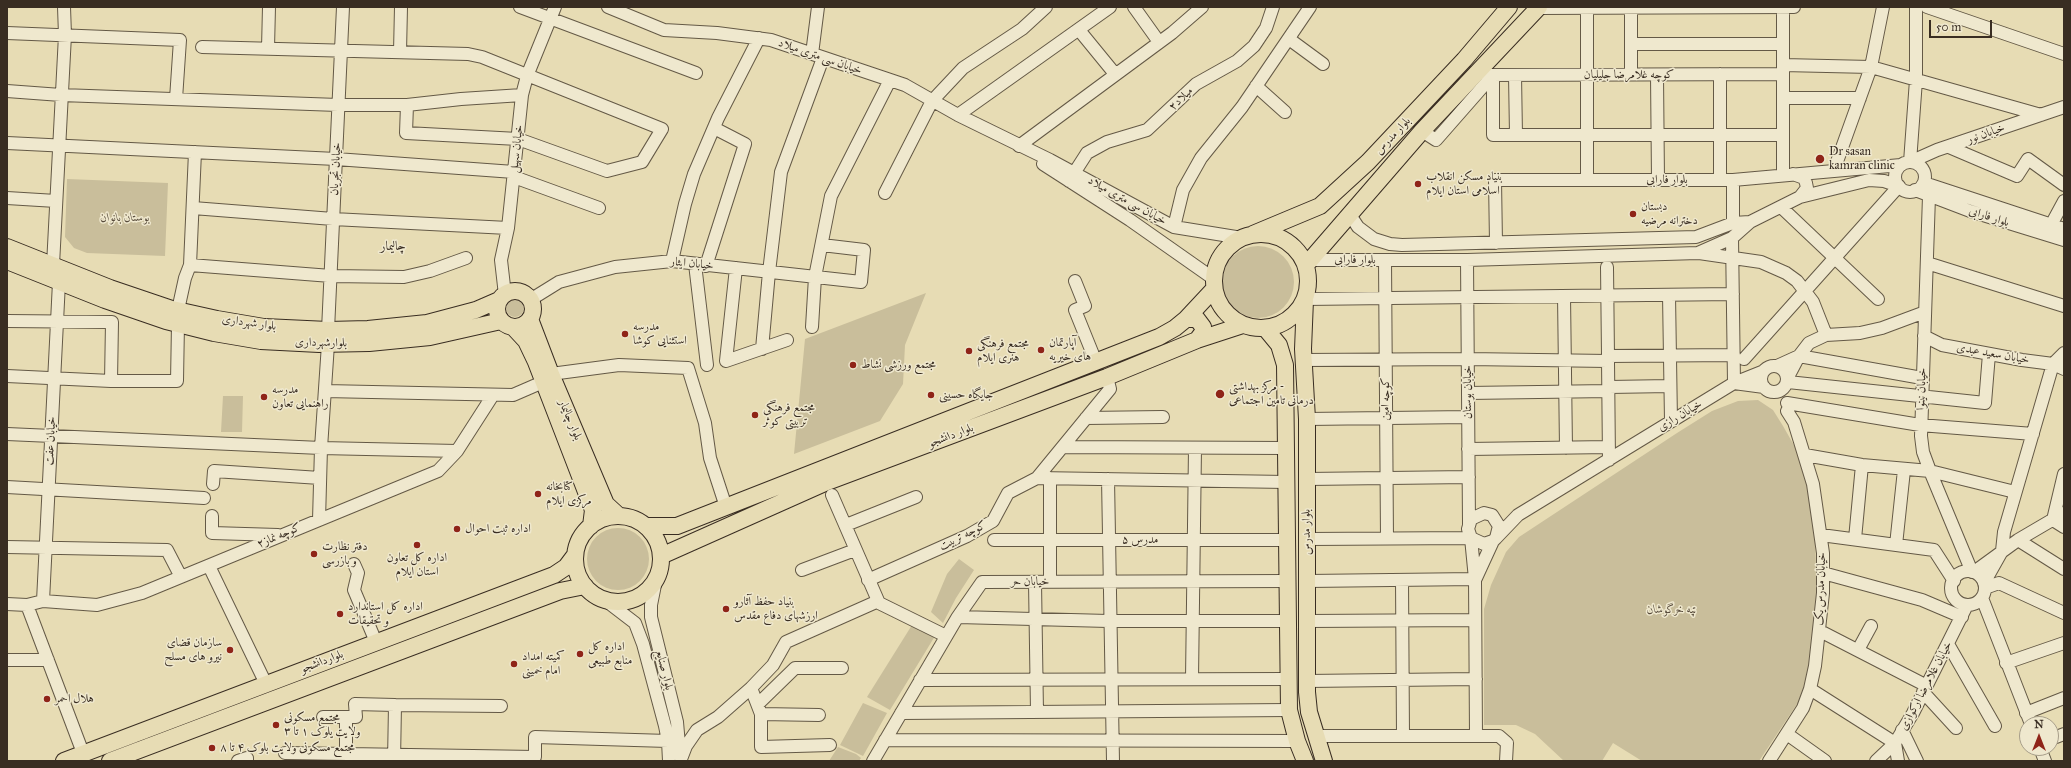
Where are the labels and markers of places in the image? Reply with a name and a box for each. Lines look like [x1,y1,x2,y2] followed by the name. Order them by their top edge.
[1829,145,1895,173] place label: Dr sasan kamran clinic
[1814,153,1826,165] marker: Dr sasan kamran clinic
[1426,170,1503,198] place label: بنیاد مسکن انقلاب اسلامی استان ایلام
[1413,179,1423,189] marker: بنیاد مسکن انقلاب اسلامی استان ایلام
[1641,200,1698,228] place label: دبستان دخترانه مرضیه
[1628,209,1638,219] marker: دبستان دخترانه مرضیه
[633,320,687,348] place label: مدرسه استثنایی کوشا
[620,329,630,339] marker: مدرسه استثنایی کوشا
[1049,336,1091,364] place label: آپارتمان های خیریه
[977,337,1029,365] place label: مجتمع فرهنگی هنری ایلام
[1036,345,1046,355] marker: آپارتمان های خیریه
[964,346,974,356] marker: مجتمع فرهنگی هنری ایلام
[861,358,936,372] place label: مجتمع ورزشی نشاط
[848,360,858,370] marker: مجتمع ورزشی نشاط
[1229,380,1314,408] place label: مرکز بهداشتی - درمانی تامین اجتماعی
[272,383,329,411] place label: مدرسه راهنمایی تعاون
[939,388,993,402] place label: جایگاه حسینی
[1214,388,1226,400] marker: مرکز بهداشتی - درمانی تامین اجتماعی
[926,390,936,400] marker: جایگاه حسینی
[259,392,269,402] marker: مدرسه راهنمایی تعاون
[763,401,815,429] place label: مجتمع فرهنگی تربیتی کوثر
[750,410,760,420] marker: مجتمع فرهنگی تربیتی کوثر
[546,480,592,508] place label: کتابخانه مرکزی ایلام
[533,489,543,499] marker: کتابخانه مرکزی ایلام
[465,522,531,536] place label: اداره ثبت احوال
[452,524,462,534] marker: اداره ثبت احوال
[322,540,368,568] place label: دفتر نظارت و بازرسی
[412,540,422,550] marker: اداره کل تعاون استان ایلام
[309,549,319,559] marker: دفتر نظارت و بازرسی
[387,551,447,579] place label: اداره کل تعاون استان ایلام
[734,595,818,623] place label: بنیاد حفظ آثارو ارزشهای دفاع مقدس
[348,600,423,628] place label: اداره کل استاندارد و تحقیقات
[721,604,731,614] marker: بنیاد حفظ آثارو ارزشهای دفاع مقدس
[335,609,345,619] marker: اداره کل استاندارد و تحقیقات
[164,636,222,664] place label: سازمان قضای نیرو های مسلح
[588,640,632,668] place label: اداره کل منابع طبیعی
[225,645,235,655] marker: سازمان قضای نیرو های مسلح
[575,649,585,659] marker: اداره کل منابع طبیعی
[522,650,565,678] place label: کمیته امداد امام خمینی
[509,659,519,669] marker: کمیته امداد امام خمینی
[55,692,94,706] place label: هلال احمر
[42,694,52,704] marker: هلال احمر
[284,711,361,739] place label: مجتمع مسکونی ولایت یلوک ۱ تا ۳
[271,720,281,730] marker: مجتمع مسکونی ولایت یلوک ۱ تا ۳
[220,741,355,755] place label: مجتمع مسکونی ولایت بلوک ۴ تا ۸
[207,743,217,753] marker: مجتمع مسکونی ولایت بلوک ۴ تا ۸

